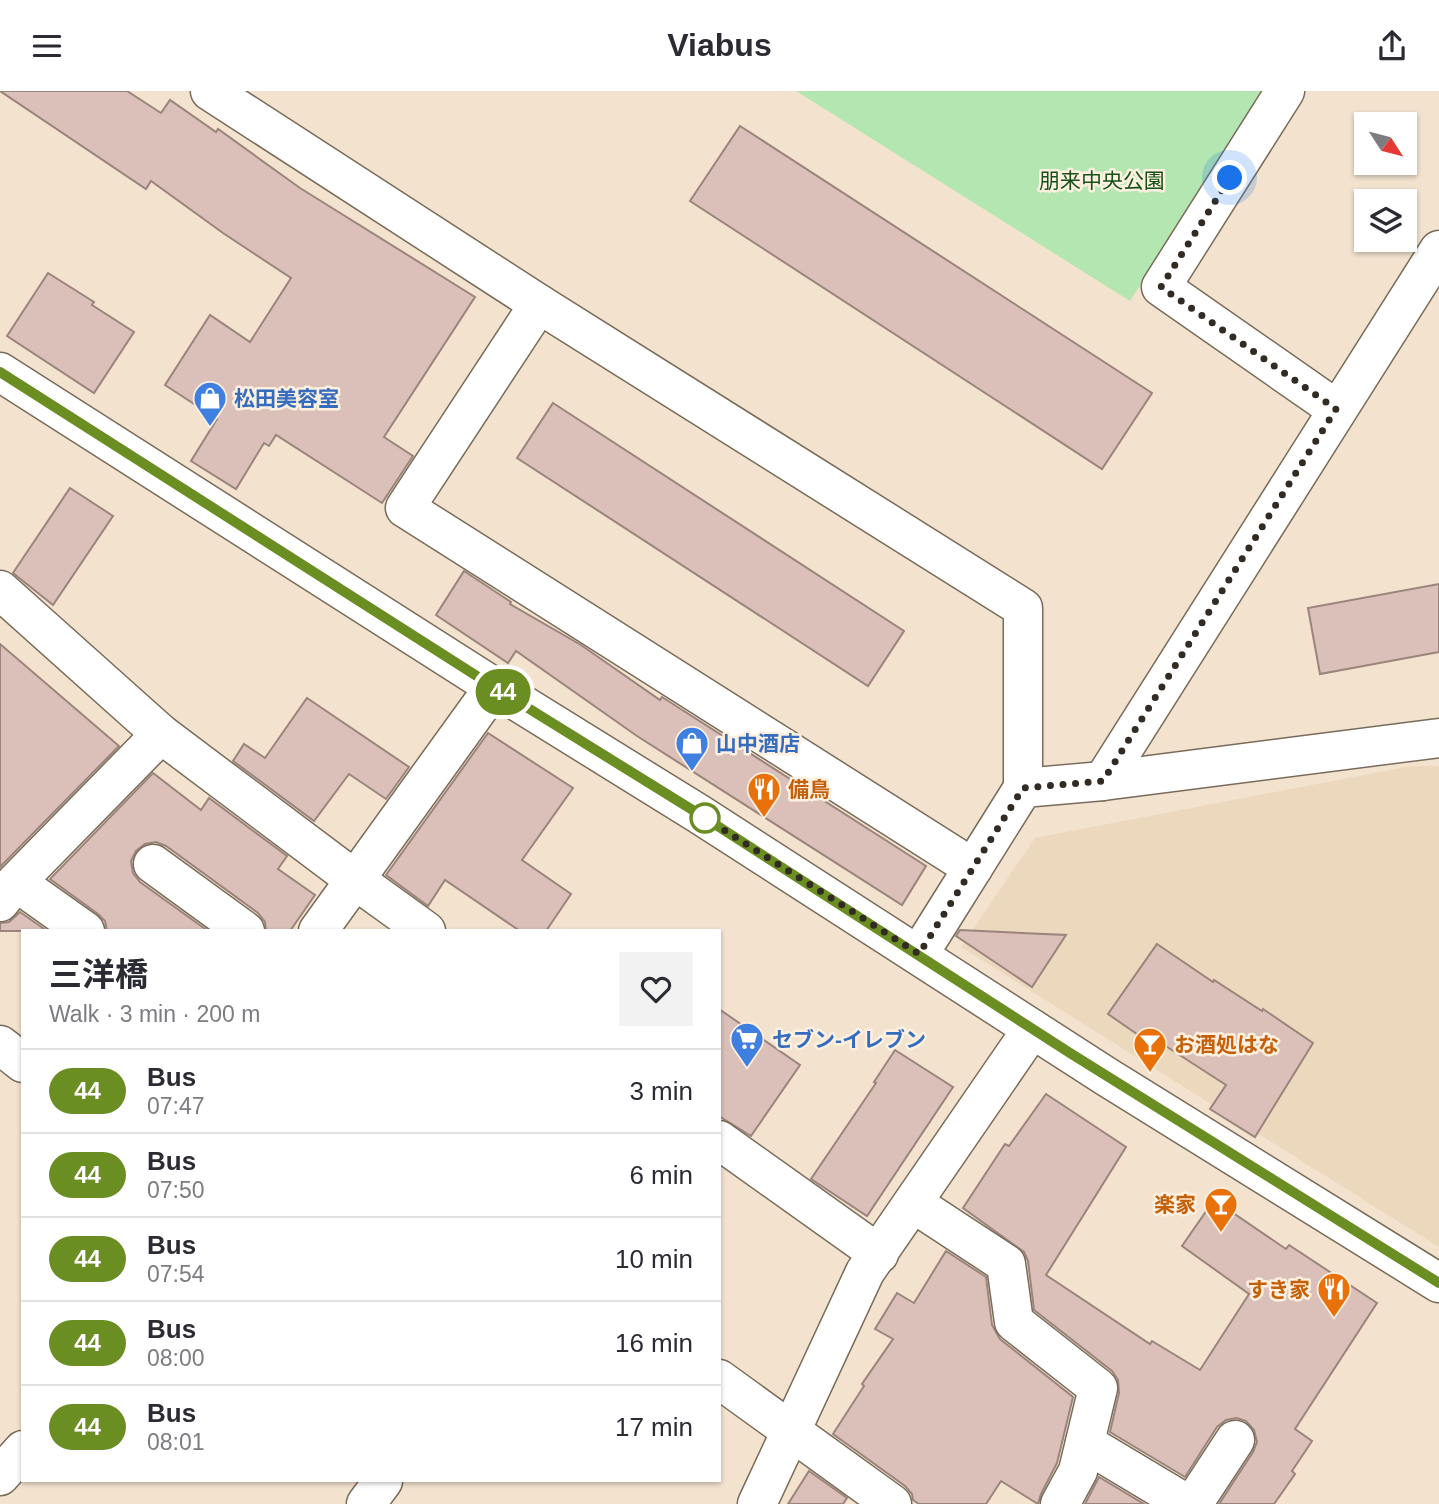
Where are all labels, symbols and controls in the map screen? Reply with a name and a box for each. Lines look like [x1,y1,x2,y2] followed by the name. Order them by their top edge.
[28,27,66,65] icon: menu
[667,27,772,63] text: Viabus
[1373,27,1411,65] icon: share
[1354,112,1418,175] north arrow
[1354,112,1417,252] map controls
[1212,160,1247,195] your location
[1039,169,1165,192] park label: 朋来中央公園
[1354,189,1417,252] button: layers
[191,379,229,428] shop icon: 松田美容室
[234,387,339,410] place label: 松田美容室
[472,669,534,715] line badge: 44
[490,678,516,705] text: 44
[673,724,711,773] shop icon: 山中酒店
[716,732,800,755] place label: 山中酒店
[745,770,783,819] restaurant icon: 備鳥
[788,778,830,801] place label: 備鳥
[690,803,720,833] unlabelled marker
[619,952,693,1026] button: heart
[49,956,148,993] text: 三洋橋
[49,1001,260,1027] text: Walk · 3 min · 200 m
[728,1020,766,1069] supermarket icon: セブン-イレブン
[1131,1025,1169,1074] bar icon: お酒処はな
[772,1028,926,1051] place label: セブン-イレブン
[1174,1033,1279,1056] place label: お酒処はな
[147,1062,196,1092] text: Bus
[629,1076,693,1106] text: 3 min
[74,1077,101,1104] text: 44
[147,1093,205,1119] text: 07:47
[147,1146,196,1176] text: Bus
[629,1160,693,1190] text: 6 min
[74,1161,101,1188] text: 44
[147,1177,205,1203] text: 07:50
[1202,1185,1240,1234] bar icon: 楽家
[1154,1193,1196,1216] place label: 楽家
[147,1230,196,1260] text: Bus
[615,1244,693,1274] text: 10 min
[74,1245,101,1272] text: 44
[147,1261,205,1287] text: 07:54
[1315,1270,1353,1319] restaurant icon: すき家
[1247,1278,1310,1301] place label: すき家
[147,1314,196,1344] text: Bus
[615,1328,693,1358] text: 16 min
[74,1329,101,1356] text: 44
[147,1345,205,1371] text: 08:00
[147,1398,196,1428] text: Bus
[615,1412,693,1442] text: 17 min
[74,1413,101,1440] text: 44
[147,1429,205,1455] text: 08:01

